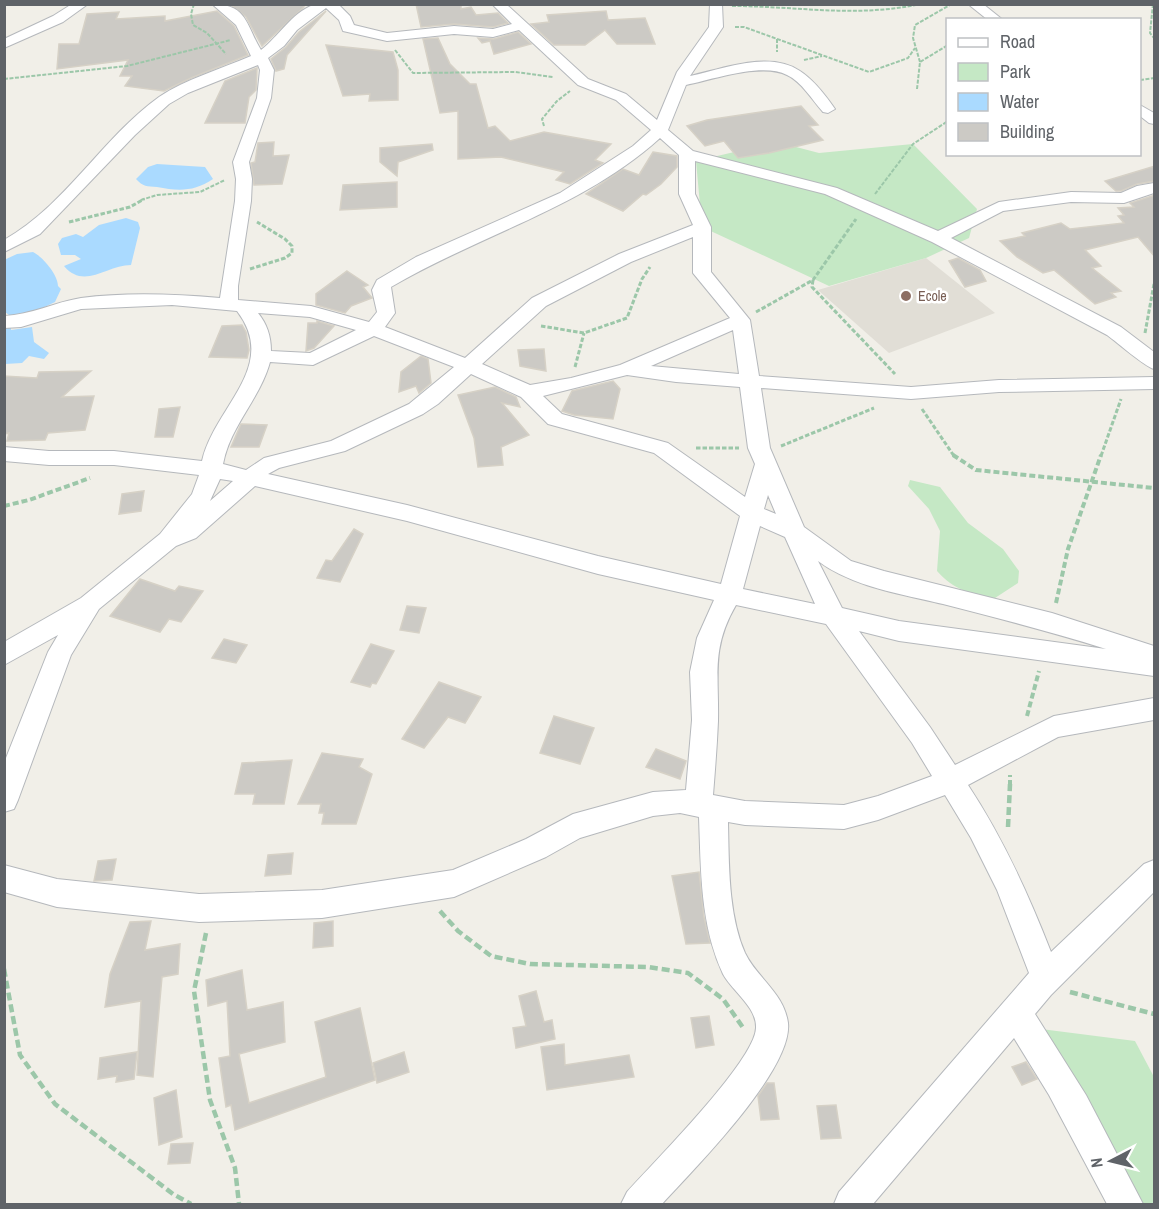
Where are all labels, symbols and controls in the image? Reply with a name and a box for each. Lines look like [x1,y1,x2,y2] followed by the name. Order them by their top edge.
[946,18,1141,156] legend
[1000,29,1035,54] text: Road
[1000,59,1031,84] text: Park
[1000,89,1039,114] text: Water
[1000,119,1055,144] text: Building
[918,287,947,305] place label: Ecole
[899,289,913,303] marker: Ecole
[1081,1131,1141,1191] north arrow
[1085,1157,1108,1169] text: N

